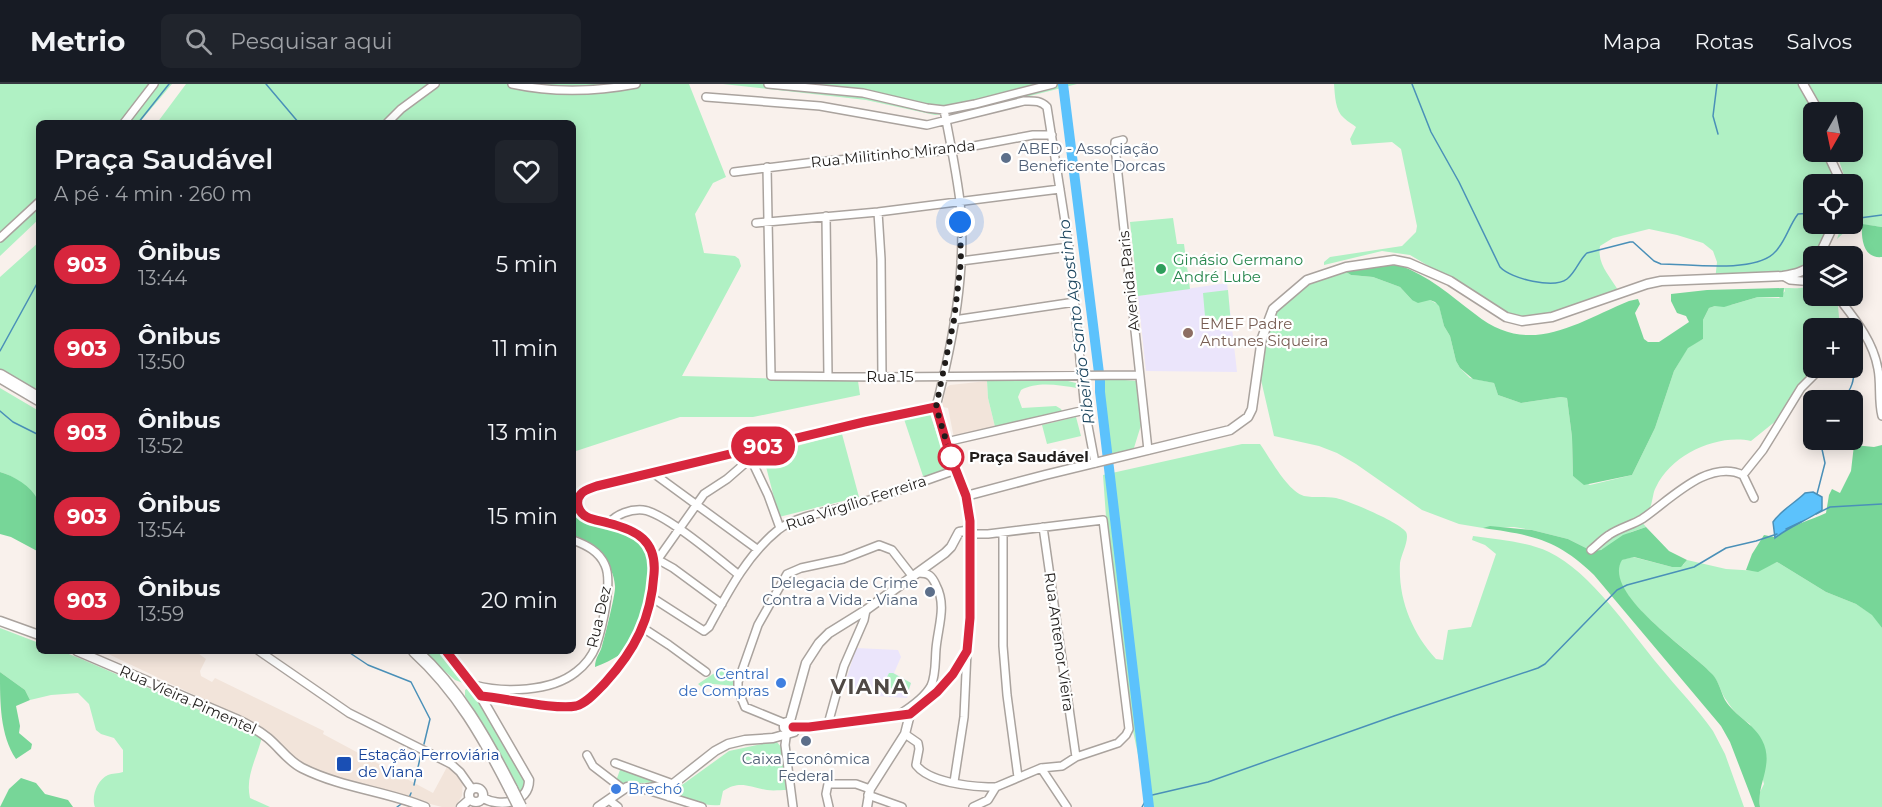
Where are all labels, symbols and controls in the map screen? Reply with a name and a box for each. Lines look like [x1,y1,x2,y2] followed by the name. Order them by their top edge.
[161,14,581,68] search box
[30,24,125,58] text: Metrio
[182,25,215,58] icon: search
[230,28,392,55] text: Pesquisar aqui
[1602,29,1661,54] text: Mapa
[1694,29,1754,54] text: Rotas
[1787,29,1852,54] text: Salvos
[1803,102,1863,162] north arrow
[1803,102,1863,450] map controls
[810,135,976,172] street label: Rua Militinho Miranda
[1018,139,1165,175] place label: ABED - Associação Beneficente Dorcas
[495,140,558,203] button: heart
[54,142,273,176] text: Praça Saudável
[999,151,1013,165] marker: ABED - Associação Beneficente Dorcas
[1803,174,1863,234] button: locate
[54,182,252,206] text: A pé · 4 min · 260 m
[945,207,975,237] your location
[1054,218,1099,426] water label: Ribeirão Santo Agostinho
[1114,230,1143,332] street label: Avenida Paris
[138,239,220,266] text: Ônibus
[1803,246,1863,306] button: layers
[1173,250,1303,286] place label: Ginásio Germano André Lube
[496,251,558,278] text: 5 min
[67,252,107,277] text: 903
[1154,262,1168,276] marker: Ginásio Germano André Lube
[138,266,187,290] text: 13:44
[1200,314,1328,350] place label: EMEF Padre Antunes Siqueira
[1803,318,1863,378] button: +
[138,323,220,350] text: Ônibus
[1181,326,1195,340] marker: EMEF Padre Antunes Siqueira
[492,335,558,362] text: 11 min
[67,336,107,361] text: 903
[138,350,185,374] text: 13:50
[866,367,914,386] street label: Rua 15
[1803,390,1863,450] button: −
[138,407,220,434] text: Ônibus
[488,419,558,446] text: 13 min
[67,420,107,445] text: 903
[728,426,798,466] line badge: 903
[138,434,183,458] text: 13:52
[743,434,783,459] text: 903
[938,444,964,470] marker: Praça Saudável
[969,447,1089,466] place label: Praça Saudável
[783,471,929,534] street label: Rua Virgílio Ferreira
[138,491,220,518] text: Ônibus
[488,503,558,530] text: 15 min
[67,504,107,529] text: 903
[138,518,185,542] text: 13:54
[1040,571,1079,713] street label: Rua Antenor Vieira
[762,573,918,609] place label: Delegacia de Crime Contra a Vida - Viana
[138,575,220,602] text: Ônibus
[582,584,615,650] street label: Rua Dez
[923,585,937,599] marker: Delegacia de Crime Contra a Vida - Viana
[481,587,558,614] text: 20 min
[67,588,107,613] text: 903
[138,602,184,626] text: 13:59
[117,661,260,738] street label: Rua Vieira Pimentel
[678,664,769,700] place label: Central de Compras
[830,674,909,699] district label: VIANA
[774,676,788,690] marker: Central de Compras
[799,734,813,748] marker: Caixa Econômica Federal
[358,745,500,781] place label: Estação Ferroviária de Viana
[742,749,870,785] place label: Caixa Econômica Federal
[335,755,353,773] marker: Estação Ferroviária de Viana
[628,779,682,798] place label: Brechó
[609,782,623,796] marker: Brechó

